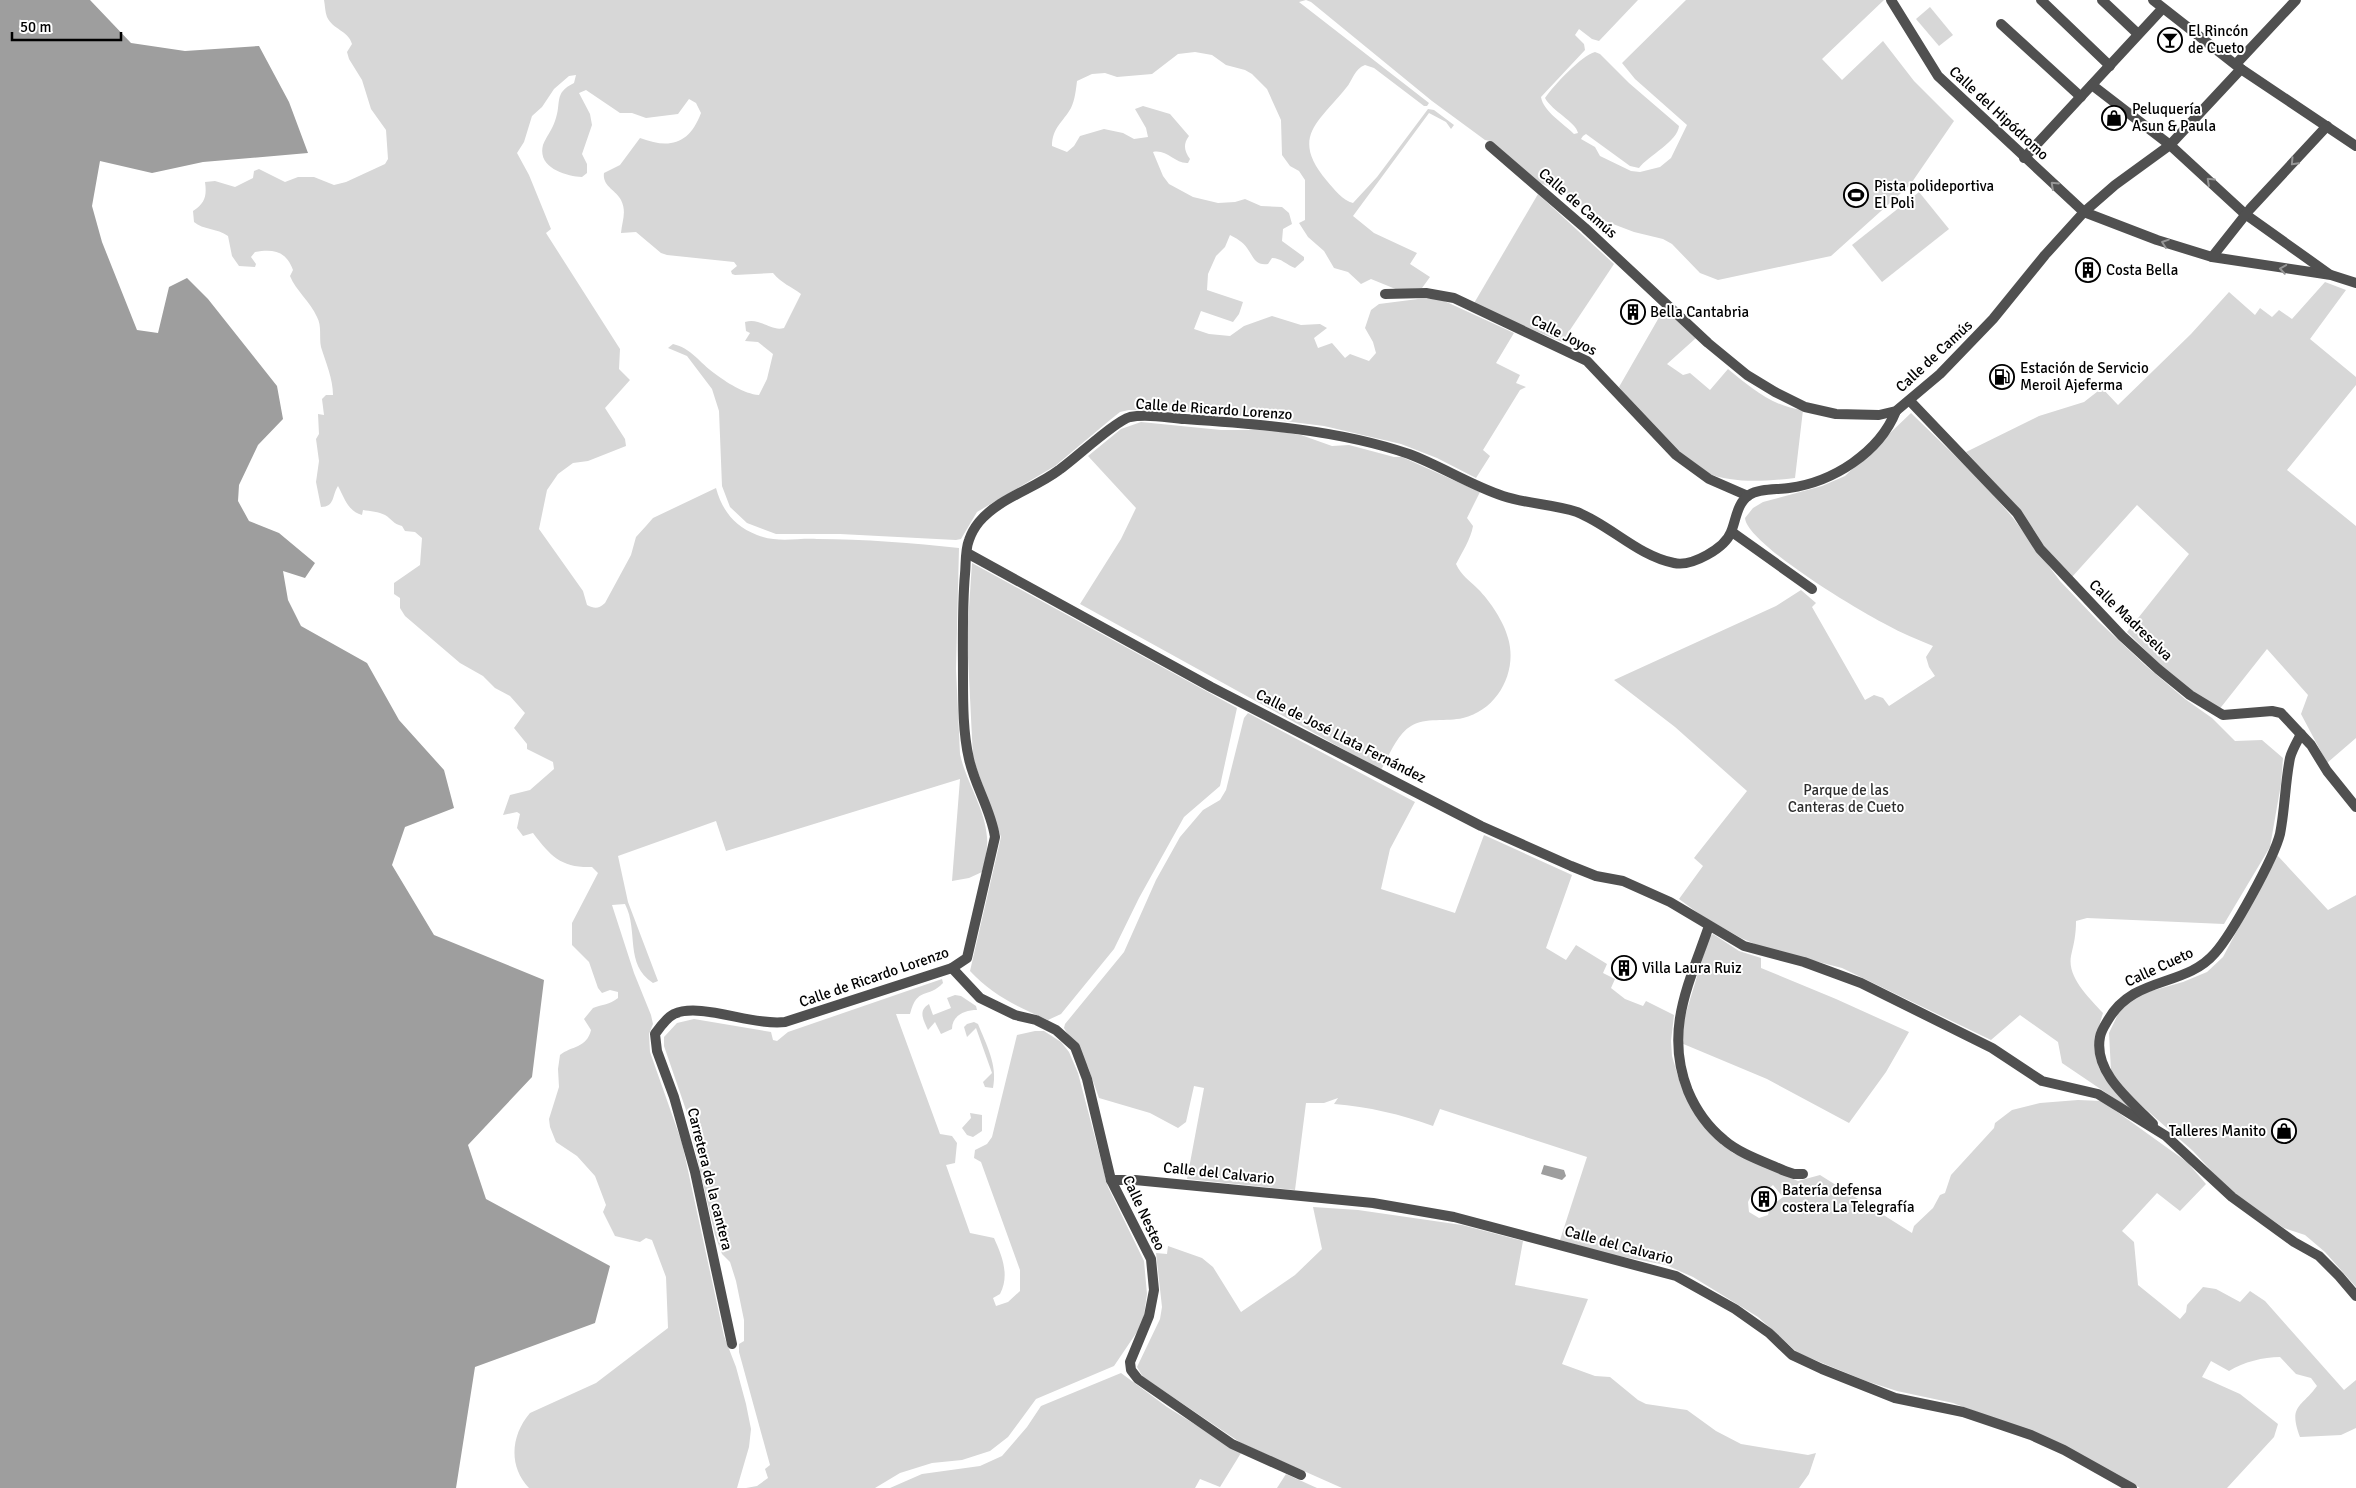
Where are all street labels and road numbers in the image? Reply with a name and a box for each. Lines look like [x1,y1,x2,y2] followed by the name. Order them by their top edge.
[1945,62,2053,164] street label: Calle del Hipódromo
[1535,164,1621,242] street label: Calle de Camús
[1528,311,1600,359] street label: Calle Joyos
[1892,316,1976,396] street label: Calle de Camús
[1135,395,1293,423] street label: Calle de Ricardo Lorenzo
[2086,576,2176,664] street label: Calle Madreselva
[1253,685,1429,787] street label: Calle de José Llata Fernández
[797,943,951,1011] street label: Calle de Ricardo Lorenzo
[2122,943,2196,991] street label: Calle Cueto
[684,1106,736,1252] street label: Carretera de la cantera
[1162,1158,1276,1188] street label: Calle del Calvario
[1119,1173,1169,1253] street label: Calle Nesteo
[1563,1222,1676,1268] street label: Calle del Calvario

